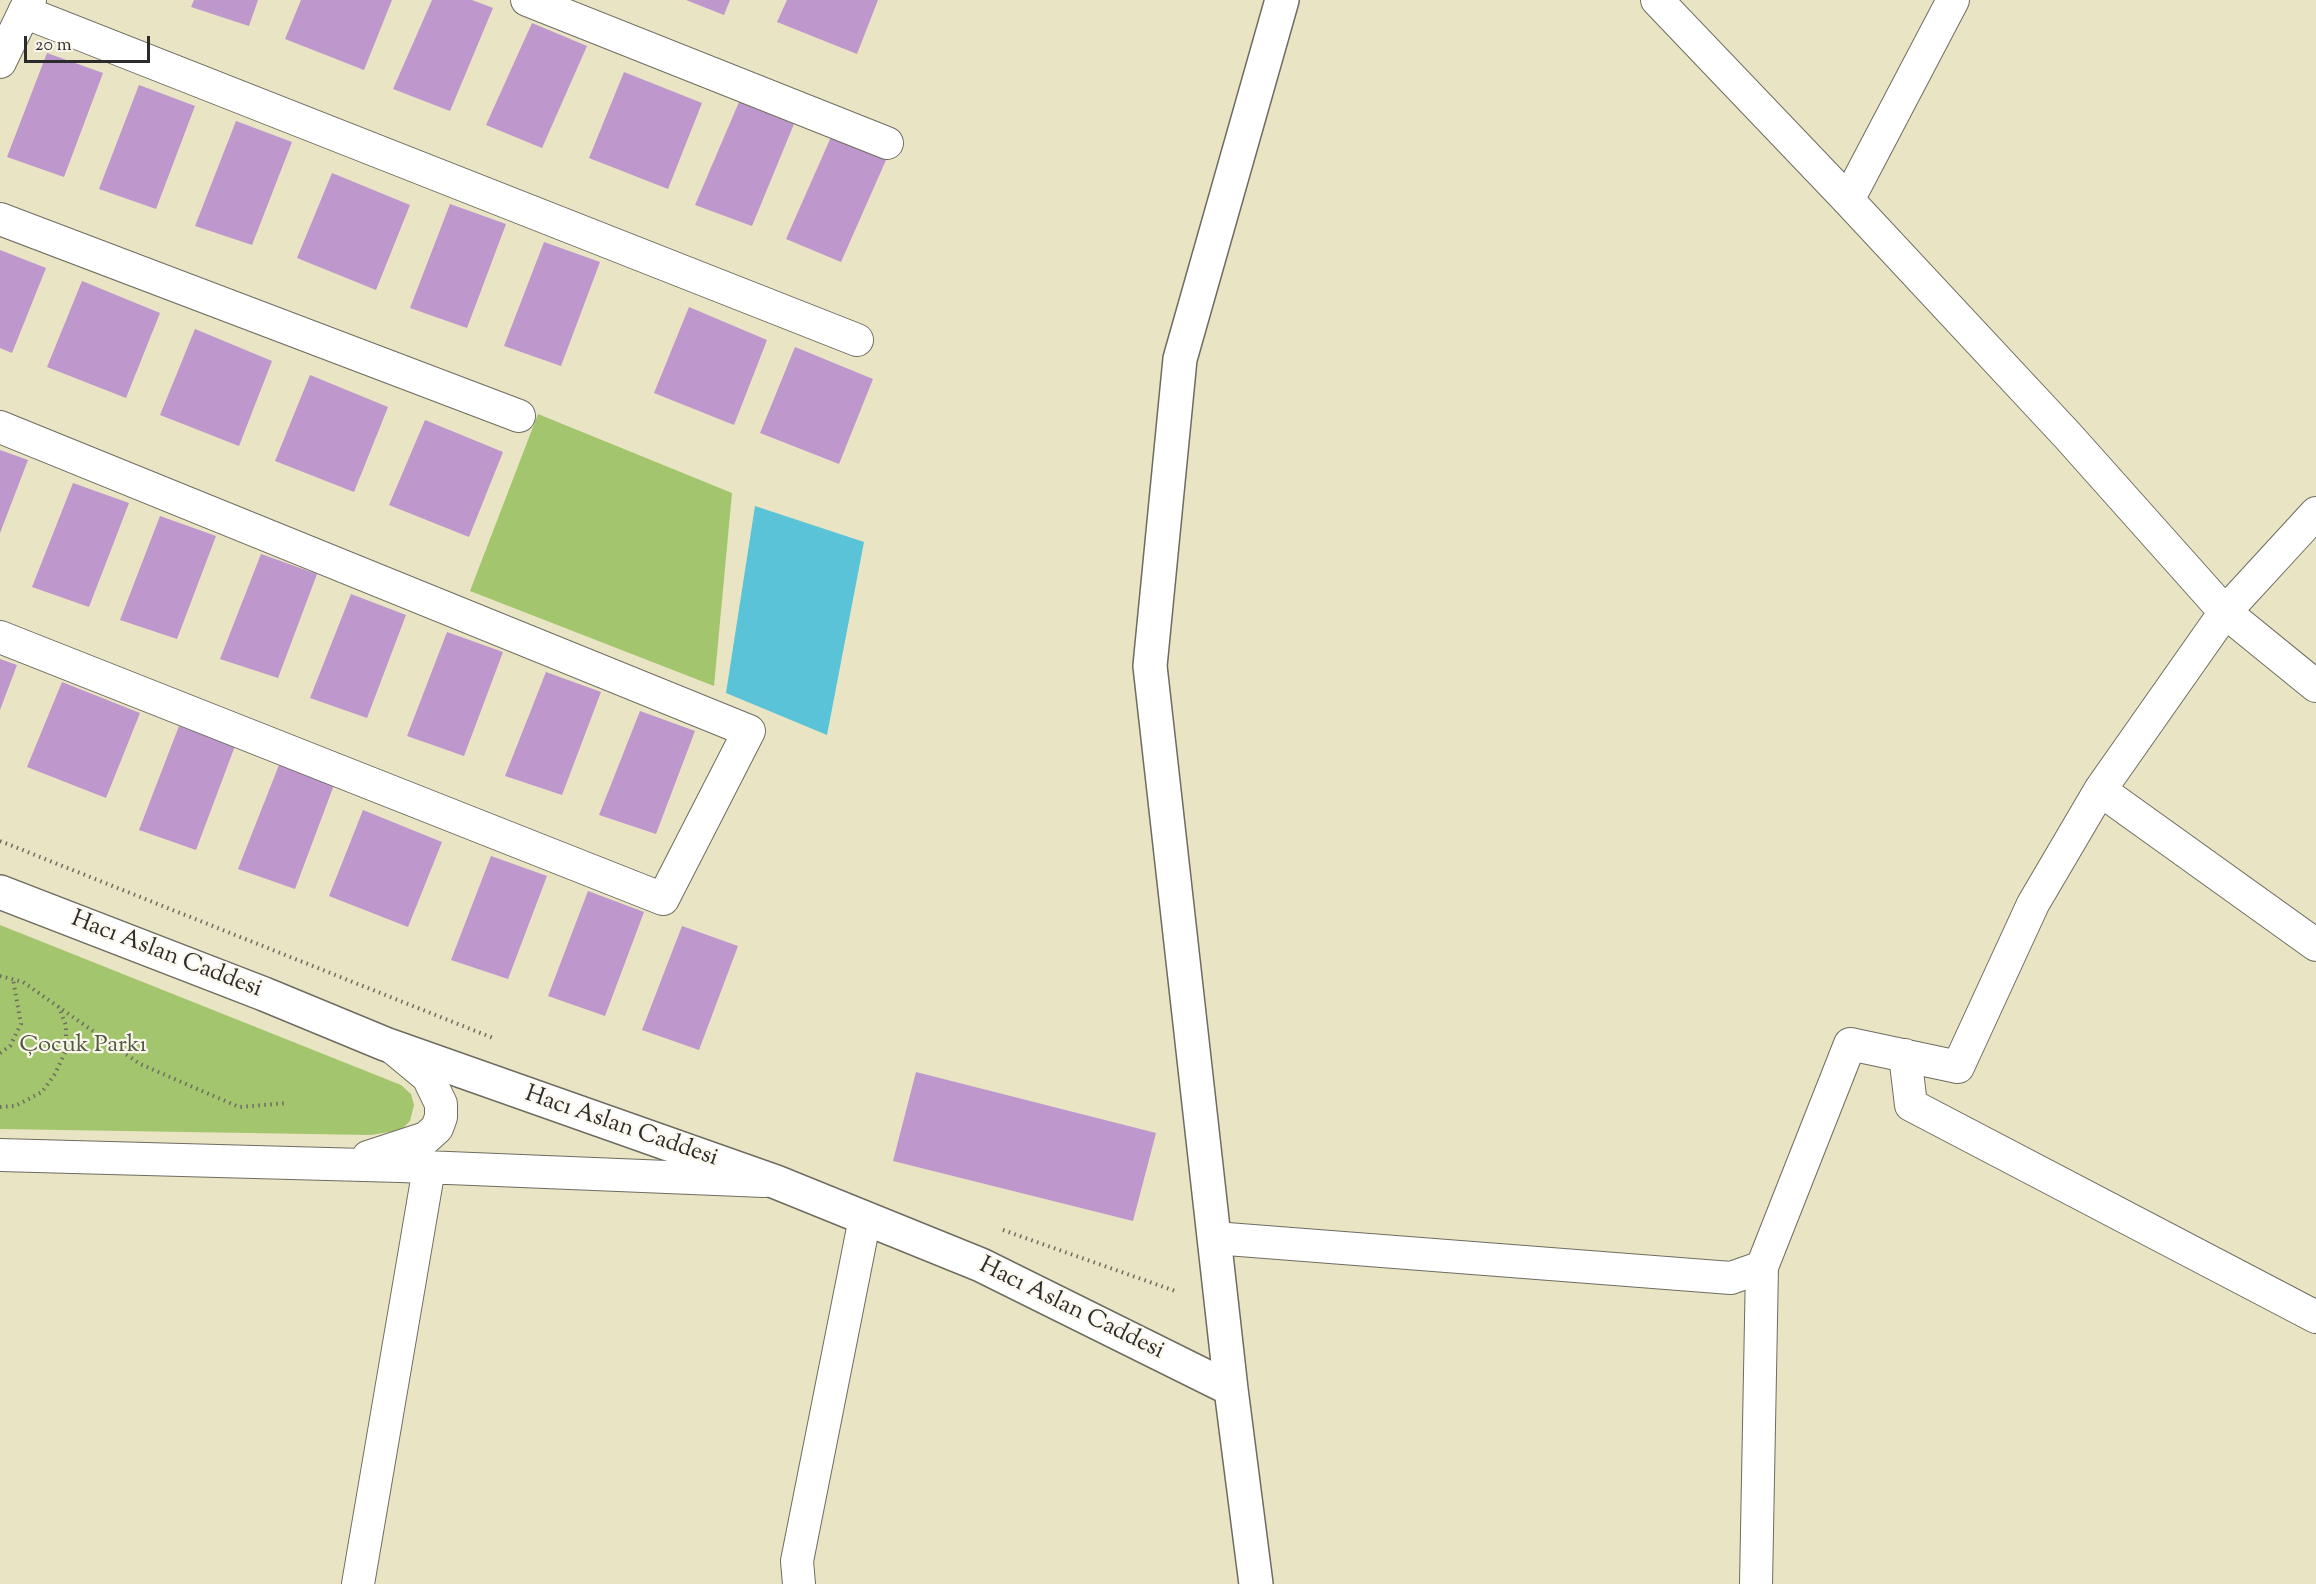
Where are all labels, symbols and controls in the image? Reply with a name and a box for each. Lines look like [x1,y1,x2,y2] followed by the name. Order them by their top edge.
[27,24,153,62] scale bar
[35,33,72,59] text: 20 m
[66,906,266,1006] street label: Hacı Aslan Caddesi
[19,1033,147,1061] park label: Çocuk Parkı
[521,1081,721,1175] street label: Hacı Aslan Caddesi
[974,1253,1168,1367] street label: Hacı Aslan Caddesi

